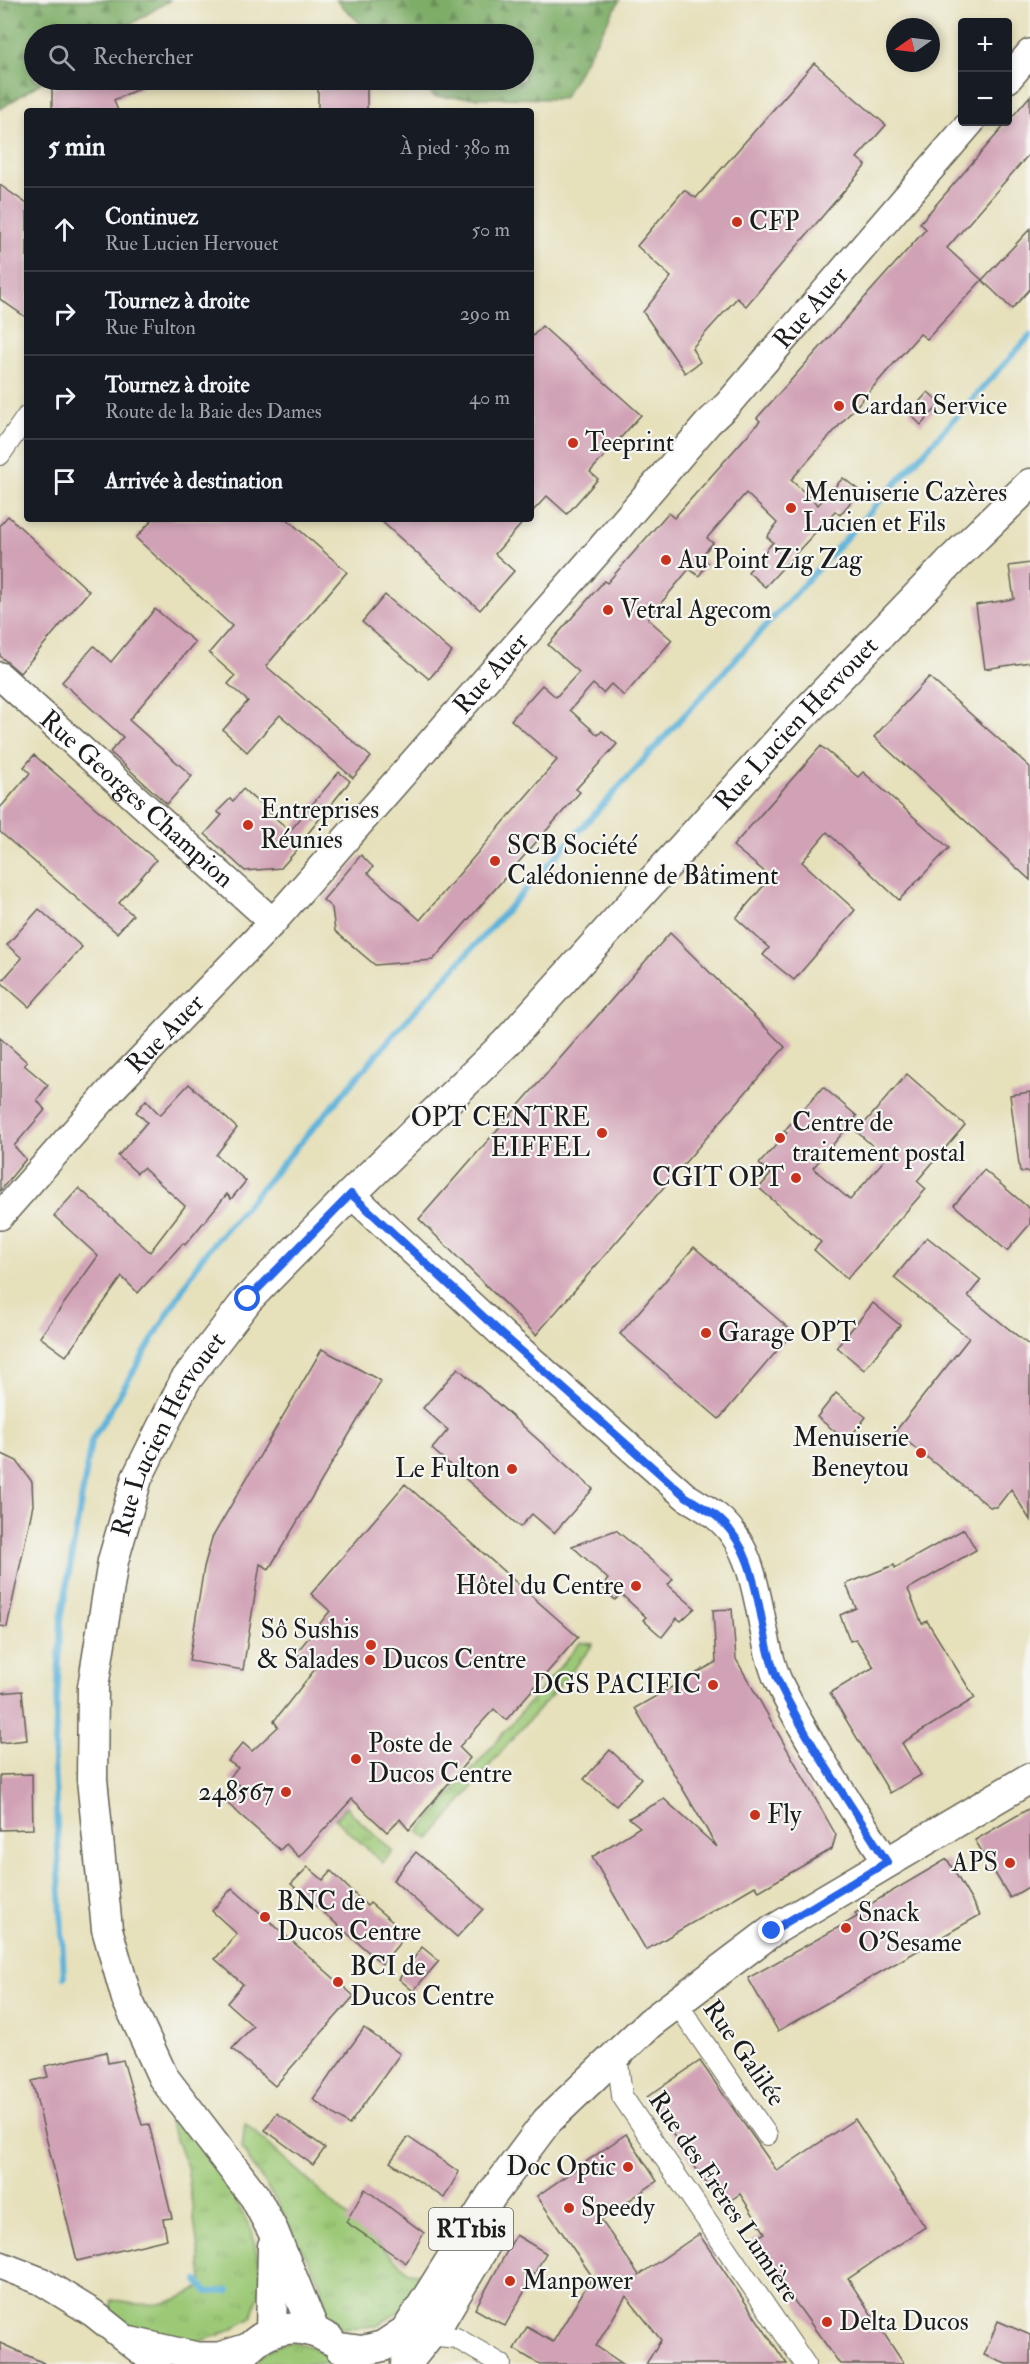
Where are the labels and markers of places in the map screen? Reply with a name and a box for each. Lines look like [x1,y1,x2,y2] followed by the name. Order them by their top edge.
[749,206,800,238] place label: CFP
[730,215,744,229] marker: CFP
[851,390,1007,422] place label: Cardan Service
[832,399,846,413] marker: Cardan Service
[585,427,674,460] place label: Teeprint
[566,436,580,450] marker: Teeprint
[803,477,1007,539] place label: Menuiserie Cazères Lucien et Fils
[784,501,798,515] marker: Menuiserie Cazères Lucien et Fils
[677,544,863,576] place label: Au Point Zig Zag
[659,553,673,567] marker: Au Point Zig Zag
[620,594,771,626] place label: Vetral Agecom
[601,603,615,617] marker: Vetral Agecom
[260,794,379,856] place label: Entreprises Réunies
[241,818,255,832] marker: Entreprises Réunies
[507,830,778,892] place label: SCB Société Calédonienne de Bâtiment
[488,854,502,868] marker: SCB Société Calédonienne de Bâtiment
[411,1102,590,1164] place label: OPT CENTRE EIFFEL
[792,1107,966,1170] place label: Centre de traitement postal
[595,1126,609,1140] marker: OPT CENTRE EIFFEL
[773,1131,787,1145] marker: Centre de traitement postal
[652,1162,784,1194] place label: CGIT OPT
[789,1171,803,1185] marker: CGIT OPT
[718,1317,856,1349] place label: Garage OPT
[699,1326,713,1340] marker: Garage OPT
[793,1422,909,1484] place label: Menuiserie Beneytou
[914,1446,928,1460] marker: Menuiserie Beneytou
[395,1453,500,1485] place label: Le Fulton
[505,1462,519,1476] marker: Le Fulton
[455,1570,624,1602] place label: Hôtel du Centre
[629,1579,643,1593] marker: Hôtel du Centre
[257,1614,359,1676] place label: Sô Sushis & Salades
[364,1638,378,1652] marker: Sô Sushis & Salades
[382,1644,526,1676] place label: Ducos Centre
[363,1653,377,1667] marker: Ducos Centre
[532,1669,701,1701] place label: DGS PACIFIC
[706,1678,720,1692] marker: DGS PACIFIC
[368,1728,512,1790] place label: Poste de Ducos Centre
[349,1752,363,1766] marker: Poste de Ducos Centre
[198,1776,274,1808] place label: 248567
[279,1785,293,1799] marker: 248567
[767,1799,802,1831] place label: Fly
[748,1808,762,1822] marker: Fly
[951,1847,998,1879] place label: APS
[1003,1856,1017,1870] marker: APS
[277,1886,421,1948] place label: BNC de Ducos Centre
[858,1897,962,1959] place label: Snack O'Sesame
[258,1910,272,1924] marker: BNC de Ducos Centre
[839,1921,853,1935] marker: Snack O'Sesame
[350,1951,494,2013] place label: BCI de Ducos Centre
[331,1975,345,1989] marker: BCI de Ducos Centre
[506,2151,616,2184] place label: Doc Optic
[621,2160,635,2174] marker: Doc Optic
[581,2192,655,2225] place label: Speedy
[562,2201,576,2215] marker: Speedy
[522,2265,633,2298] place label: Manpower
[503,2274,517,2288] marker: Manpower
[839,2306,969,2338] place label: Delta Ducos
[820,2315,834,2329] marker: Delta Ducos

